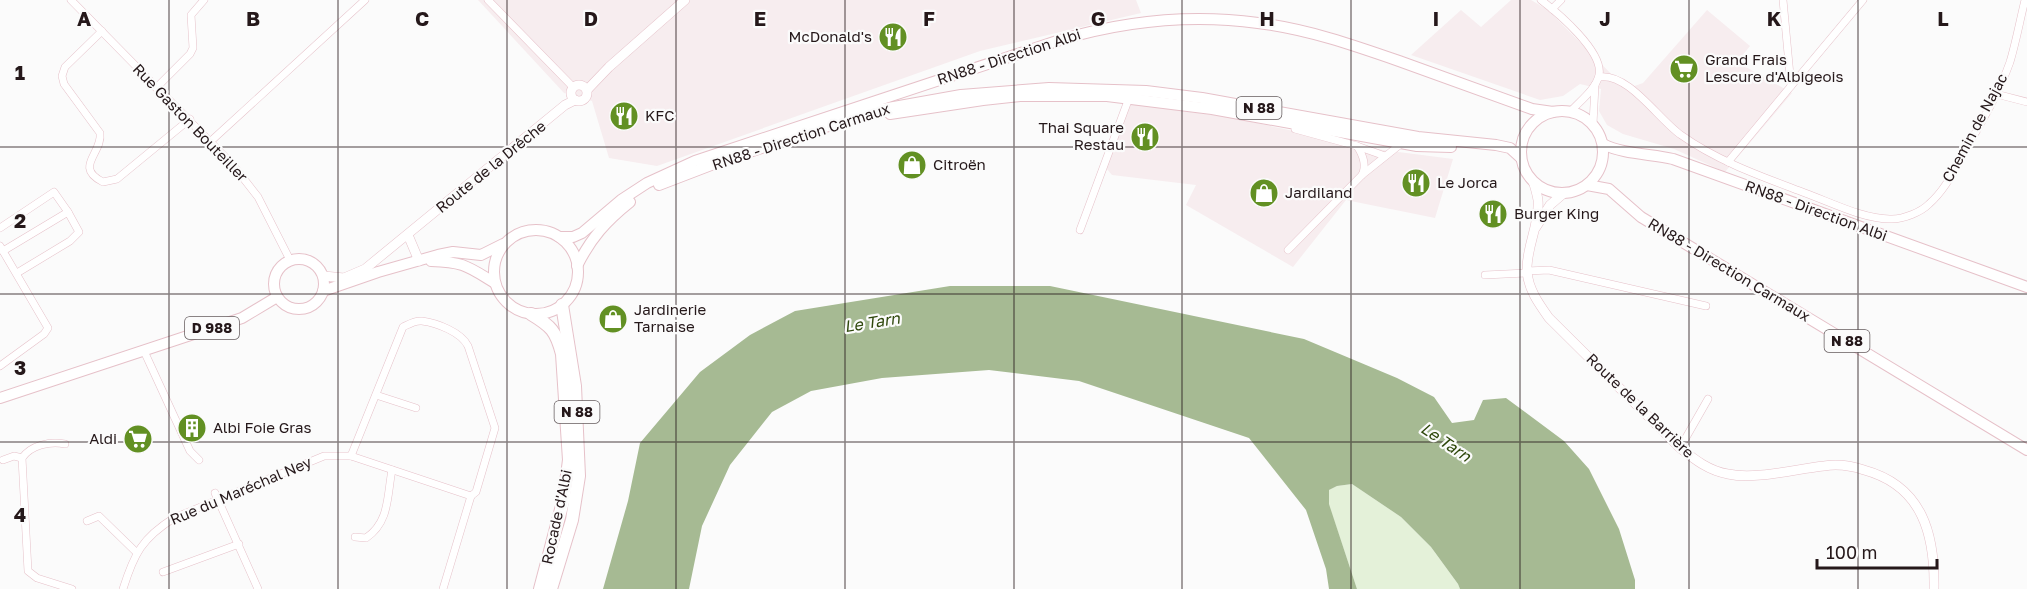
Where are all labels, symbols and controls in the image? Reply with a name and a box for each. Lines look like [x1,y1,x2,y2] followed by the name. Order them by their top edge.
[77,6,91,30] text: A
[246,6,260,30] text: B
[415,6,429,30] text: C
[584,6,598,30] text: D
[754,6,766,30] text: E
[923,6,935,30] text: F
[1091,6,1105,30] text: G
[1259,6,1275,30] text: H
[1433,6,1439,30] text: I
[1599,6,1611,30] text: J
[1767,6,1782,30] text: K
[1937,6,1949,30] text: L
[877,21,909,53] restaurant icon: McDonald's
[935,24,1083,88] street label: RN88 - Direction Albi
[789,27,872,45] place label: McDonald's
[1705,50,1844,85] place label: Grand Frais Lescure d'Albigeois
[1668,53,1700,85] supermarket icon: Grand Frais Lescure d'Albigeois
[130,59,252,185] street label: Rue Gaston Bouteiller
[15,60,25,84] text: 1
[1938,70,2010,185] street label: Chemin de Najac
[1236,97,1282,119] road number: N 88
[710,99,892,173] street label: RN88 - Direction Carmaux
[608,100,640,132] restaurant icon: KFC
[645,106,674,124] place label: KFC
[432,116,549,216] street label: Route de la Drêche
[1038,118,1124,153] place label: Thai Square Restau
[1129,121,1161,153] restaurant icon: Thai Square Restau
[896,149,928,181] shop icon: Citroën
[933,155,986,173] place label: Citroën
[1400,167,1432,199] restaurant icon: Le Jorca
[1437,173,1498,191] place label: Le Jorca
[1743,176,1890,244] street label: RN88 - Direction Albi
[1248,177,1280,209] shop icon: Jardiland
[1285,183,1352,201] place label: Jardiland
[1477,198,1509,230] restaurant icon: Burger King
[1514,204,1599,222] place label: Burger King
[14,208,26,232] text: 2
[1645,214,1814,325] street label: RN88 - Direction Carmaux
[634,300,707,335] place label: Jardinerie Tarnaise
[597,303,629,335] shop icon: Jardinerie Tarnaise
[843,308,902,336] water label: Le Tarn
[185,317,239,339] road number: D 988
[1824,330,1870,352] road number: N 88
[1583,349,1698,461] street label: Route de la Barrière
[14,355,26,379] text: 3
[554,401,600,423] road number: N 88
[176,412,208,444] building icon: Albi Foie Gras
[213,418,312,436] place label: Albi Foie Gras
[1417,418,1476,467] water label: Le Tarn
[122,423,154,455] supermarket icon: Aldi
[89,429,117,447] place label: Aldi
[167,452,315,528] street label: Rue du Maréchal Ney
[537,468,575,566] street label: Rocade d'Albi
[14,502,26,526] text: 4
[1817,532,1937,570] scale bar
[1826,541,1877,563] text: 100 m

